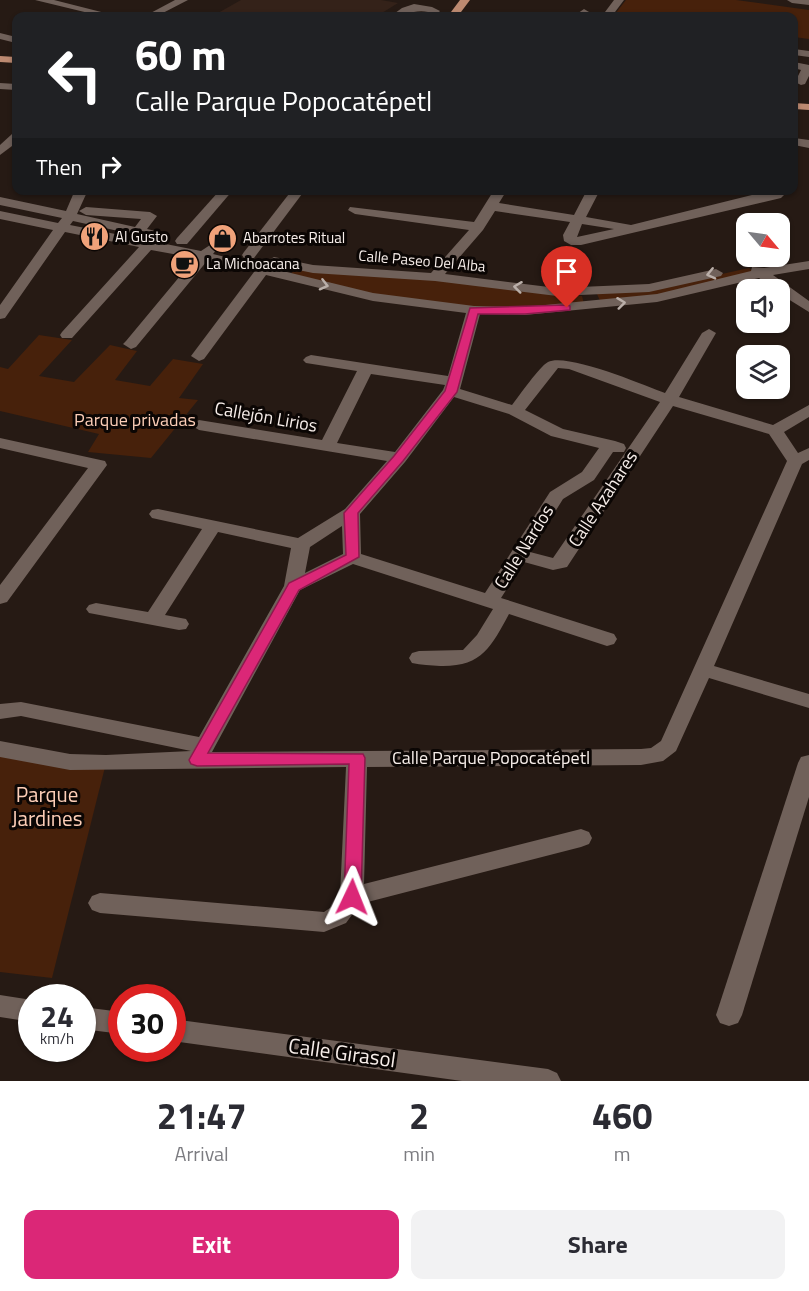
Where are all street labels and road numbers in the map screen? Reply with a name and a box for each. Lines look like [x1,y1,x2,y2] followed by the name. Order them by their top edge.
[358,243,487,278] street label: Calle Paseo Del Alba
[213,394,320,439] street label: Callejón Lirios
[561,445,644,552] street label: Calle Azahares
[487,499,560,594] street label: Calle Nardos
[392,744,590,771] street label: Calle Parque Popocatépetl
[286,1029,398,1075] street label: Calle Girasol

